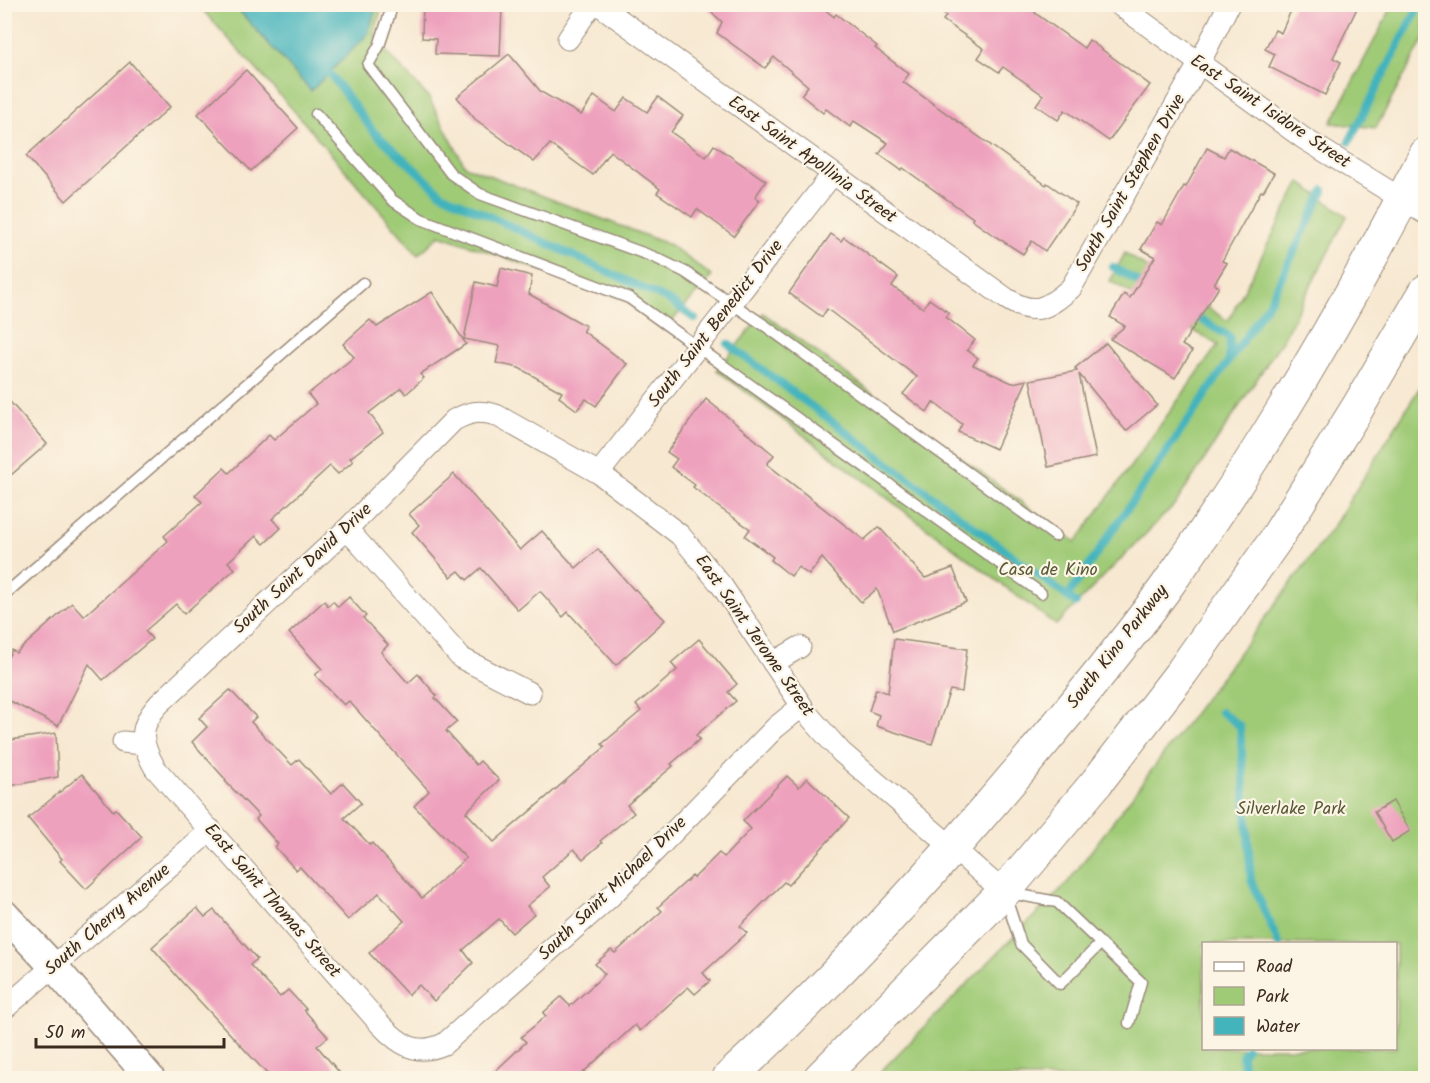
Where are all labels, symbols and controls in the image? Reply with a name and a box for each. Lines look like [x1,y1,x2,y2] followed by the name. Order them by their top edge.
[1184,47,1357,177] street label: East Saint Isidore Street
[1068,88,1194,278] street label: South Saint Stephen Drive
[721,89,903,232] street label: East Saint Apollinia Street
[641,234,791,414] street label: South Saint Benedict Drive
[227,496,379,642] street label: South Saint David Drive
[687,549,822,724] street label: East Saint Jerome Street
[998,556,1098,585] park label: Casa de Kino
[1060,578,1176,716] street label: South Kino Parkway
[1236,795,1346,824] park label: Silverlake Park
[532,810,694,968] street label: South Saint Michael Drive
[196,817,348,986] street label: East Saint Thomas Street
[38,857,178,983] street label: South Cherry Avenue
[1202,942,1397,1050] legend
[1256,953,1293,982] text: Road
[1256,983,1289,1012] text: Park
[36,1011,224,1049] scale bar
[1256,1013,1301,1042] text: Water
[45,1019,85,1048] text: 50 m

